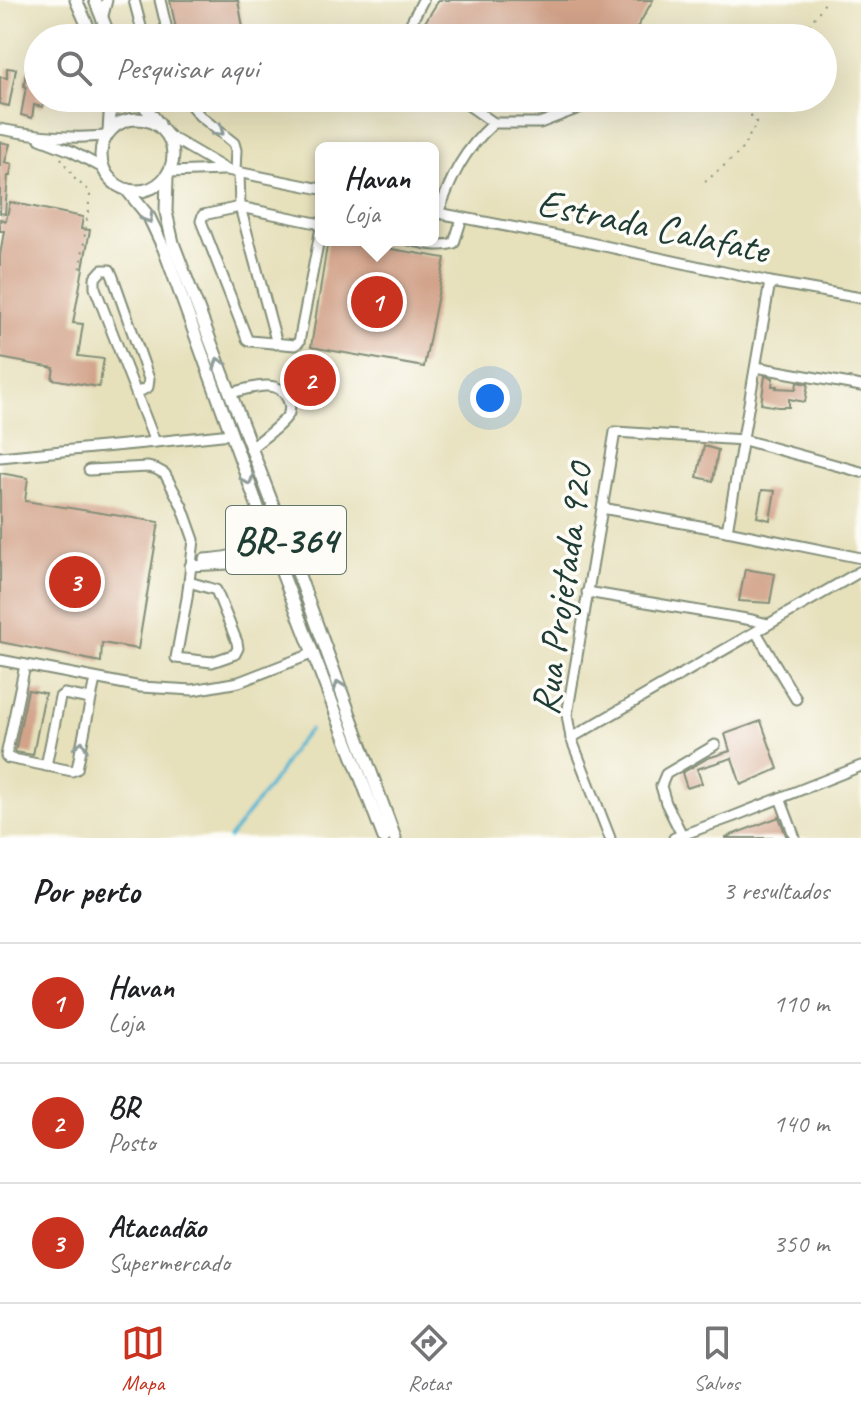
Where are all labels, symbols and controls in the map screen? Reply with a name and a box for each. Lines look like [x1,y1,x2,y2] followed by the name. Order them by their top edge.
[24,24,837,112] search box
[52,46,96,90] icon: search
[116,49,259,87] text: Pesquisar aqui
[211,121,225,136] one-way arrow
[315,142,439,246] popup
[344,159,410,197] text: Havan
[533,177,776,275] street label: Estrada Calafate
[344,197,380,230] text: Loja
[139,209,154,224] one-way arrow
[351,272,403,332] pin: 1
[284,350,336,410] pin: 2
[212,357,229,371] one-way arrow
[470,378,510,418] your location
[520,457,605,718] street label: Rua Projetada 920
[238,472,255,486] one-way arrow
[226,506,346,574] road number: BR-364
[49,552,101,612] pin: 3
[333,680,349,694] one-way arrow
[72,739,89,752] one-way arrow
[32,869,140,912] text: Por perto
[723,874,829,907] text: 3 resultados
[108,968,174,1006] text: Havan
[52,987,64,1020] text: 1
[773,987,829,1020] text: 110 m
[108,1006,144,1039] text: Loja
[108,1088,139,1126] text: BR
[52,1107,64,1140] text: 2
[773,1107,829,1140] text: 140 m
[108,1126,155,1159] text: Posto
[108,1208,206,1246] text: Atacadão
[52,1227,64,1260] text: 3
[773,1227,829,1260] text: 350 m
[108,1246,230,1279] text: Supermercado
[121,1321,165,1397] tab: Mapa
[407,1321,451,1397] tab: Rotas
[694,1321,740,1397] tab: Salvos

